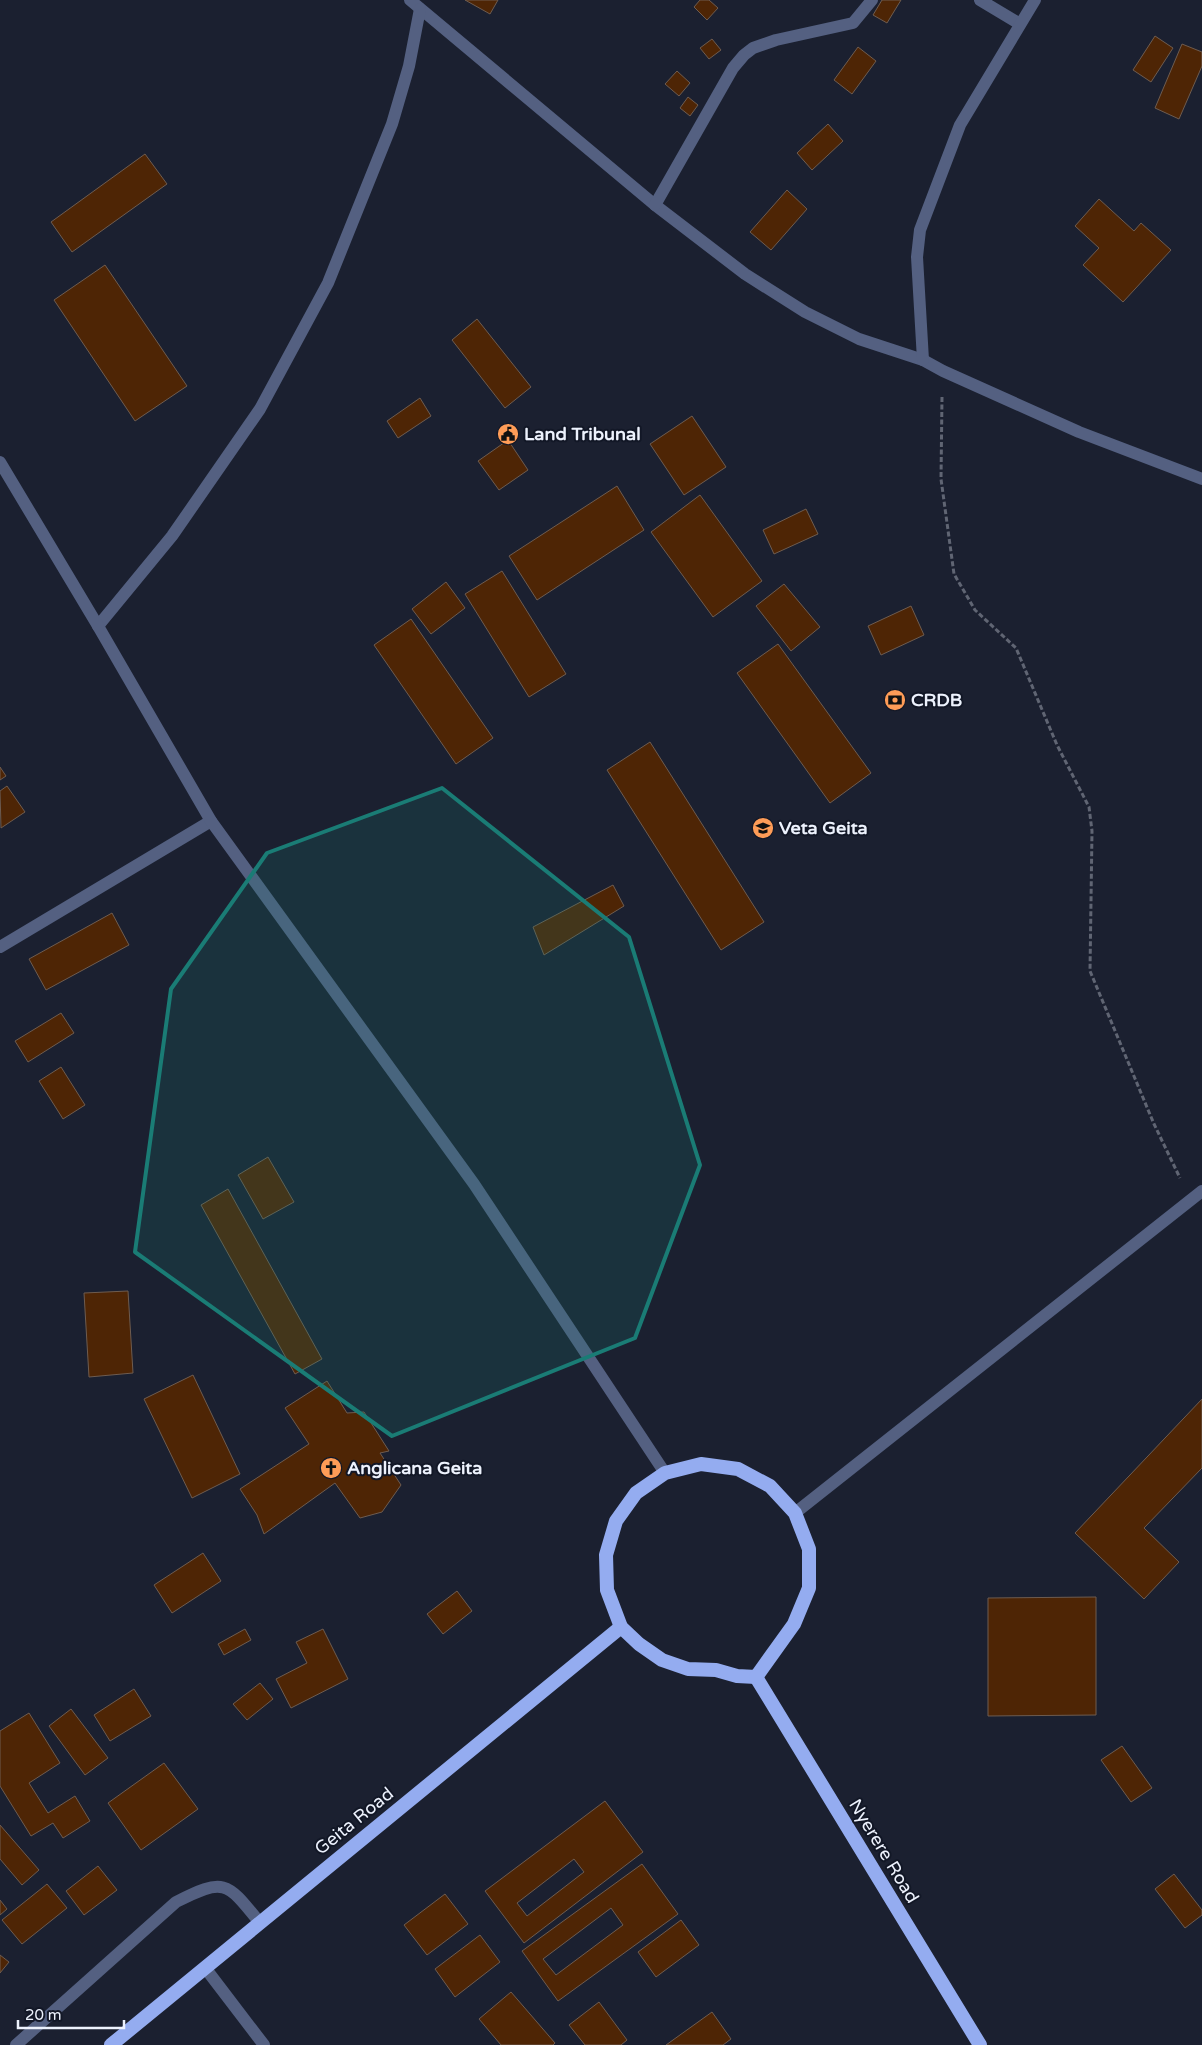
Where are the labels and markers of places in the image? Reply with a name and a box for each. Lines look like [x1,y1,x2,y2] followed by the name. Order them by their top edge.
[496,422,520,446] public building icon: Land Tribunal
[524,423,641,445] place label: Land Tribunal
[883,688,907,712] bank icon: CRDB
[911,689,962,711] place label: CRDB
[751,816,775,840] school or university icon: Veta Geita
[779,817,868,839] place label: Veta Geita
[319,1456,343,1480] church icon: Anglicana Geita
[347,1457,482,1479] place label: Anglicana Geita

